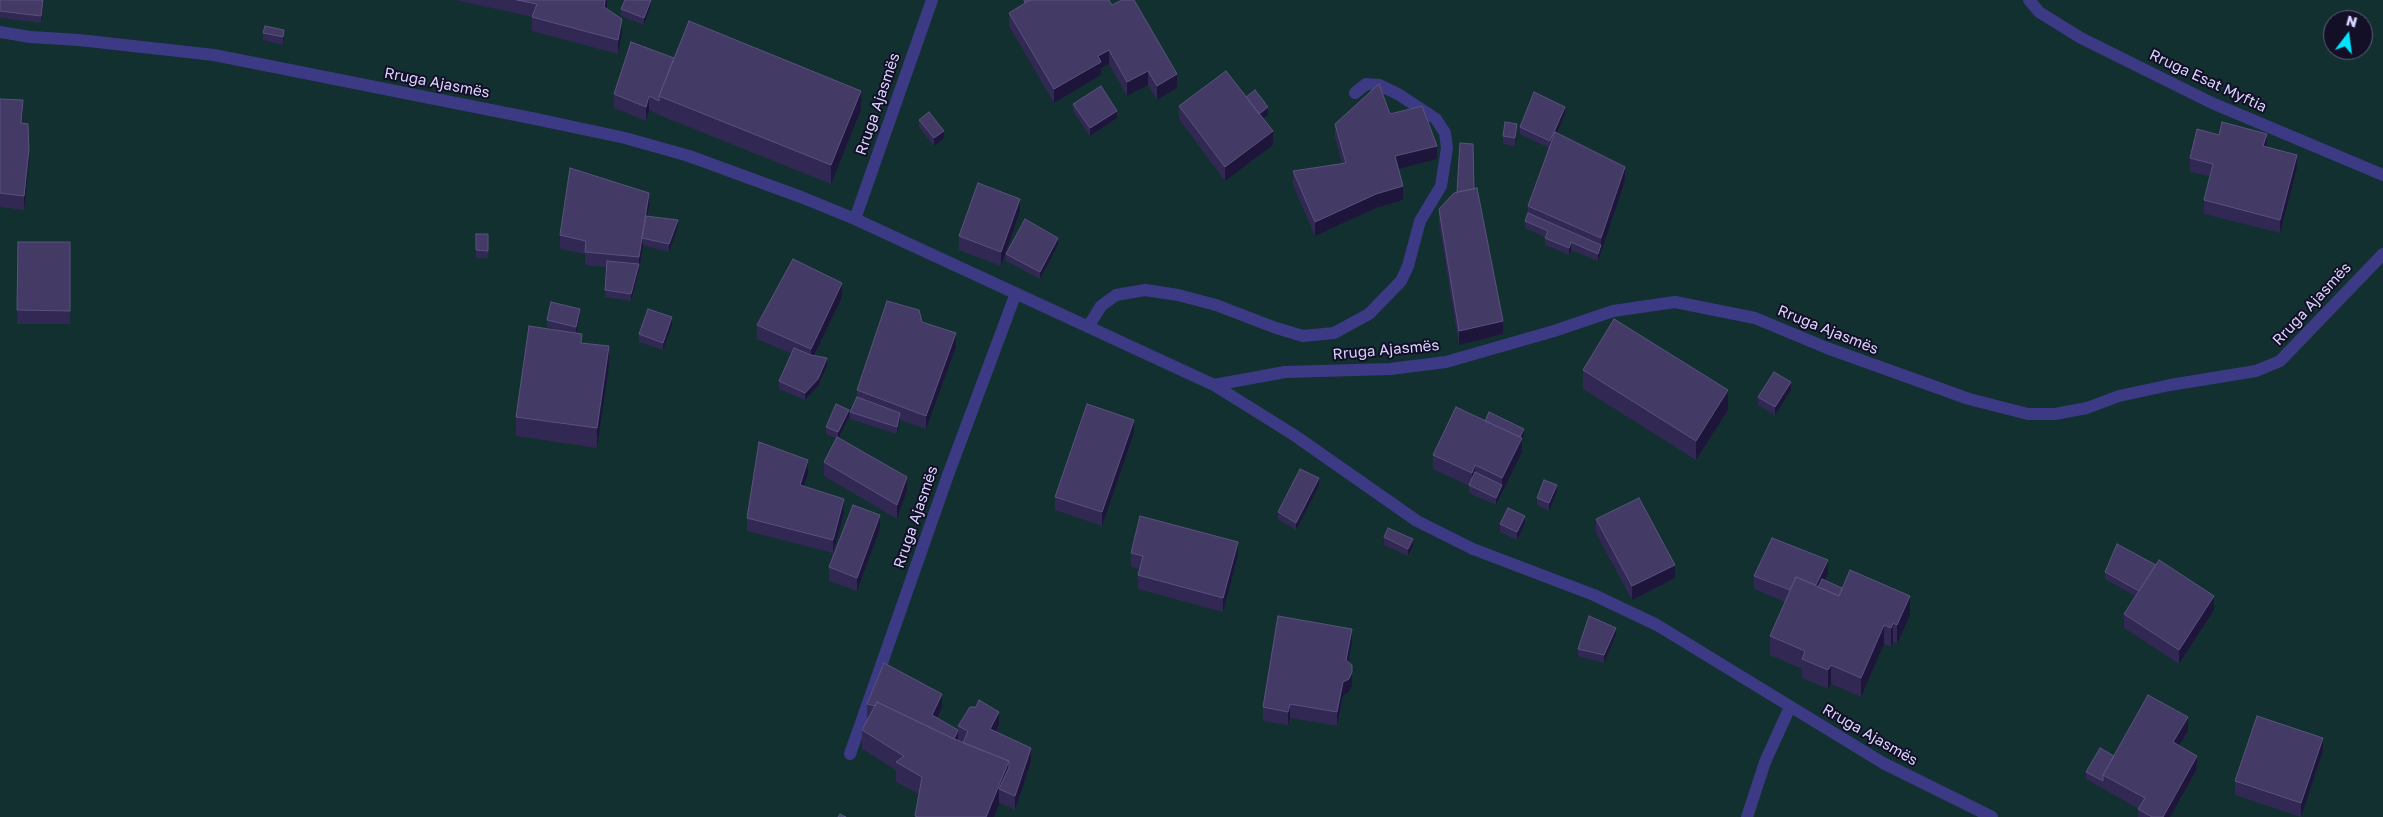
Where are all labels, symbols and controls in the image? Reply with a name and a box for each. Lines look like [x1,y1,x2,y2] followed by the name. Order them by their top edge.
[2323,10,2373,60] north arrow
[2344,11,2359,31] text: N
[2146,46,2270,116] street label: Rruga Esat Myftia
[852,50,904,158] street label: Rruga Ajasmës
[383,64,491,102] street label: Rruga Ajasmës
[2269,259,2355,349] street label: Rruga Ajasmës
[1775,302,1881,358] street label: Rruga Ajasmës
[1332,336,1440,364] street label: Rruga Ajasmës
[890,463,942,571] street label: Rruga Ajasmës
[1819,700,1921,770] street label: Rruga Ajasmës

